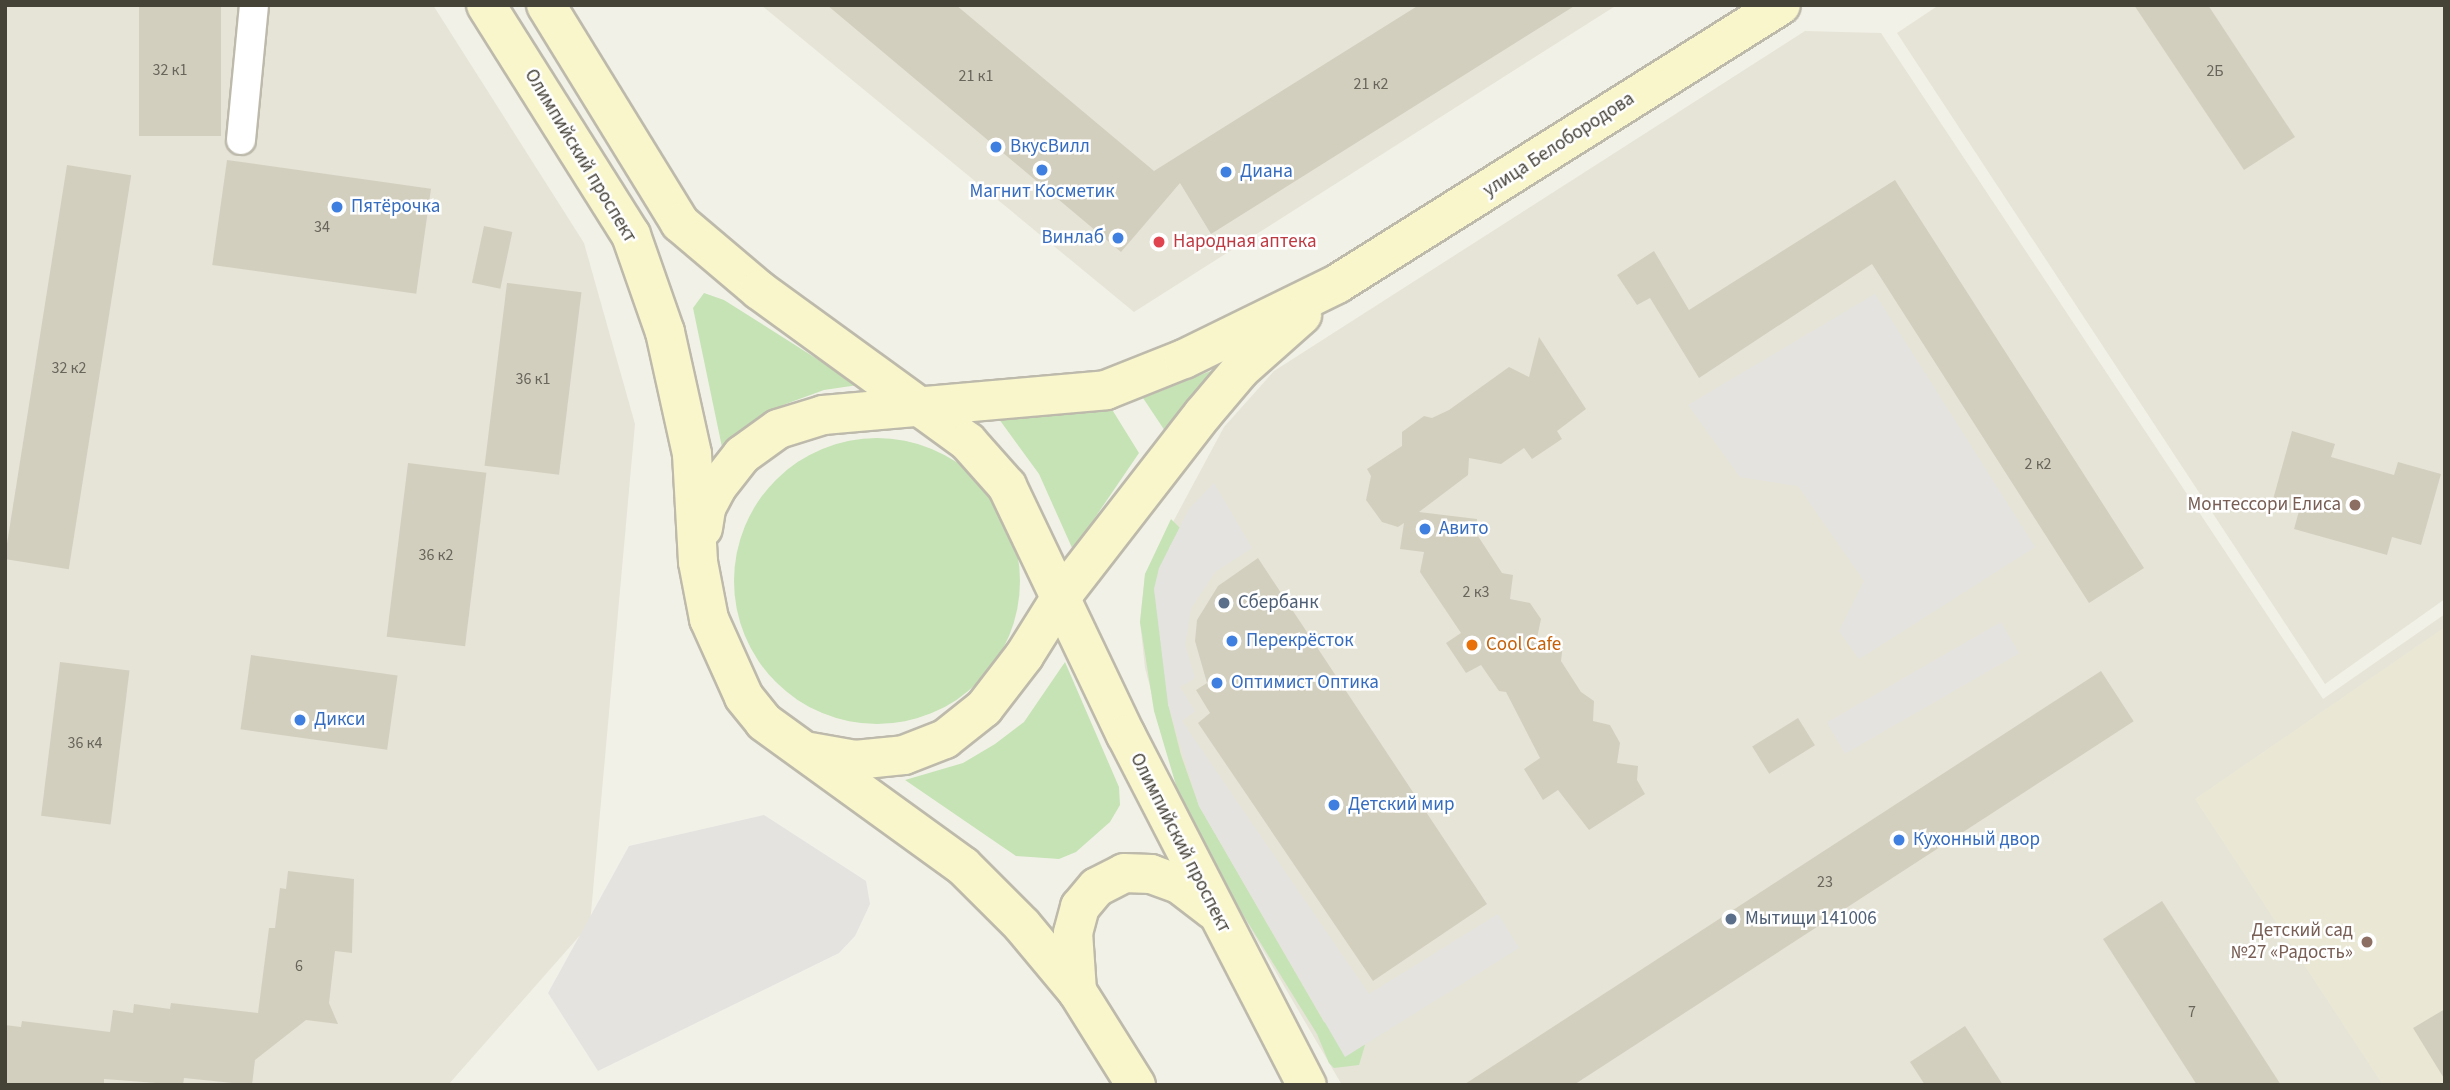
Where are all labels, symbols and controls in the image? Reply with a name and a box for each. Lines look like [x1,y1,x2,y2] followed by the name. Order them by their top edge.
[153,60,187,80] house number: 32 к1
[2206,61,2224,81] house number: 2Б
[519,65,641,247] street label: Олимпийский проспект
[959,66,993,86] house number: 21 к1
[1354,74,1388,94] house number: 21 к2
[1479,88,1639,202] street label: улица Белобородова
[1010,136,1090,158] place label: ВкусВилл
[988,139,1004,155] marker: ВкусВилл
[1240,161,1293,183] place label: Диана
[1034,162,1050,178] marker: Магнит Косметик
[1218,164,1234,180] marker: Диана
[969,181,1115,203] place label: Магнит Косметик
[351,196,440,218] place label: Пятёрочка
[329,199,345,215] marker: Пятёрочка
[314,217,330,237] house number: 34
[1041,227,1104,249] place label: Винлаб
[1110,230,1126,246] marker: Винлаб
[1173,231,1317,253] place label: Народная аптека
[1151,234,1167,250] marker: Народная аптека
[52,358,86,378] house number: 32 к2
[516,369,550,389] house number: 36 к1
[2024,454,2052,474] house number: 2 к2
[2188,494,2341,516] place label: Монтессори Елиса
[2347,497,2363,513] marker: Монтессори Елиса
[1439,518,1489,540] place label: Авито
[1417,521,1433,537] marker: Авито
[419,545,453,565] house number: 36 к2
[1462,582,1490,602] house number: 2 к3
[1238,592,1319,614] place label: Сбербанк
[1216,595,1232,611] marker: Сбербанк
[1246,630,1354,652] place label: Перекрёсток
[1224,633,1240,649] marker: Перекрёсток
[1486,634,1561,656] place label: Cool Cafe
[1464,637,1480,653] marker: Cool Cafe
[1231,672,1379,694] place label: Оптимист Оптика
[1209,675,1225,691] marker: Оптимист Оптика
[314,709,365,731] place label: Дикси
[292,712,308,728] marker: Дикси
[68,733,102,753] house number: 36 к4
[1125,749,1235,937] street label: Олимпийский проспект
[1348,794,1455,816] place label: Детский мир
[1326,797,1342,813] marker: Детский мир
[1913,829,2040,851] place label: Кухонный двор
[1891,832,1907,848] marker: Кухонный двор
[1817,872,1833,892] house number: 23
[1745,908,1877,930] place label: Мытищи 141006
[1723,911,1739,927] marker: Мытищи 141006
[2231,920,2353,964] place label: Детский сад №27 «Радость»
[2359,934,2375,950] marker: Детский сад №27 «Радость»
[295,956,303,976] house number: 6
[2188,1002,2196,1022] house number: 7

